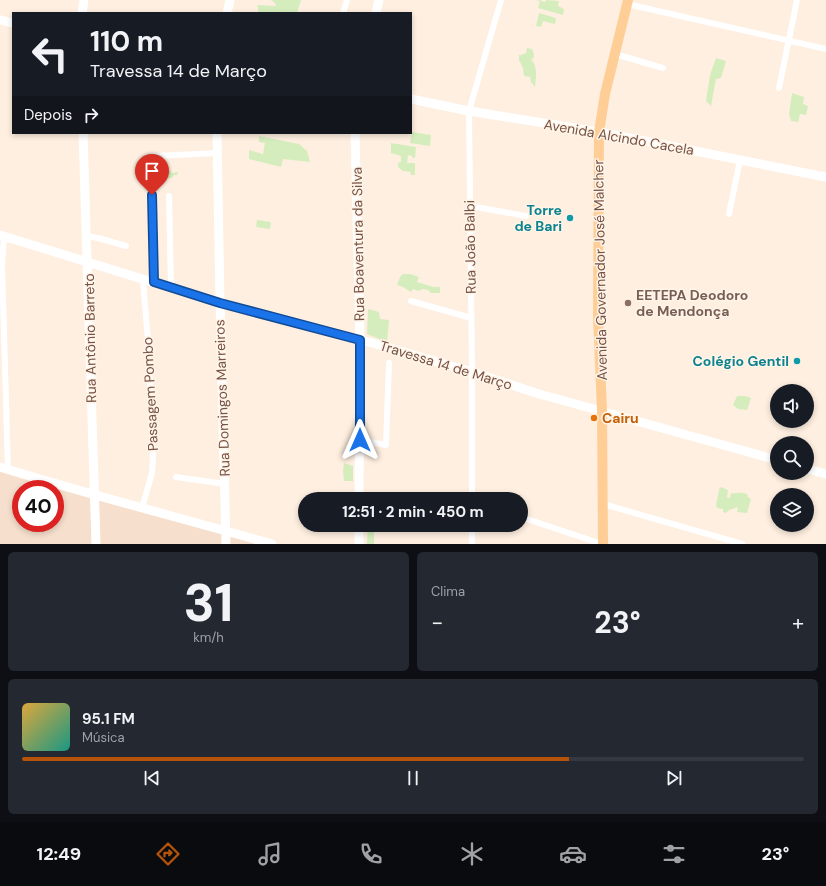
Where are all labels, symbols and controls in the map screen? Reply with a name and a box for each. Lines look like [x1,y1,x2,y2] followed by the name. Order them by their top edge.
[90,23,163,60] text: 110 m
[24,28,76,80] icon: left
[90,59,267,83] text: Travessa 14 de Março
[80,104,102,126] icon: right
[24,105,72,125] text: Depois
[543,115,695,159] street label: Avenida Alcindo Cacela
[135,154,169,195] pin
[589,159,611,381] street label: Avenida Governador José Malcher
[141,160,163,182] icon: arrive
[348,167,368,321] street label: Rua Boaventura da Silva
[460,200,480,294] street label: Rua João Balbi
[514,201,562,235] place label: Torre de Bari
[565,213,575,223] marker: Torre de Bari
[80,273,100,403] street label: Rua Antônio Barreto
[636,286,748,320] place label: EETEPA Deodoro de Mendonça
[623,298,633,308] marker: EETEPA Deodoro de Mendonça
[210,319,234,477] street label: Rua Domingos Marreiros
[138,336,162,452] street label: Passagem Pombo
[378,336,514,394] street label: Travessa 14 de Março
[693,352,789,370] place label: Colégio Gentil
[792,356,802,366] marker: Colégio Gentil
[770,384,814,532] map controls
[770,384,814,428] button: sound
[602,409,639,427] place label: Cairu
[589,413,599,423] marker: Cairu
[339,419,381,461] position arrow
[770,436,814,480] button: search
[12,480,64,532] speed limit sign: 40
[770,488,814,532] button: layers
[342,502,484,522] text: 12:51 · 2 min · 450 m
[184,569,233,637] text: 31
[431,583,465,600] text: Clima
[594,603,641,642] text: 23°
[431,608,443,637] text: −
[792,608,804,637] text: +
[193,629,224,646] text: km/h
[82,709,135,729] text: 95.1 FM
[82,729,125,746] text: Música
[141,767,163,789] icon: previous
[402,767,424,789] icon: pause
[663,767,685,789] icon: next
[154,840,182,868] icon: directions
[256,840,284,868] icon: music
[357,840,385,868] icon: phone
[458,840,486,868] icon: climate
[559,840,587,868] icon: car
[660,840,688,868] icon: filters
[37,842,81,866] text: 12:49
[762,842,789,866] text: 23°

